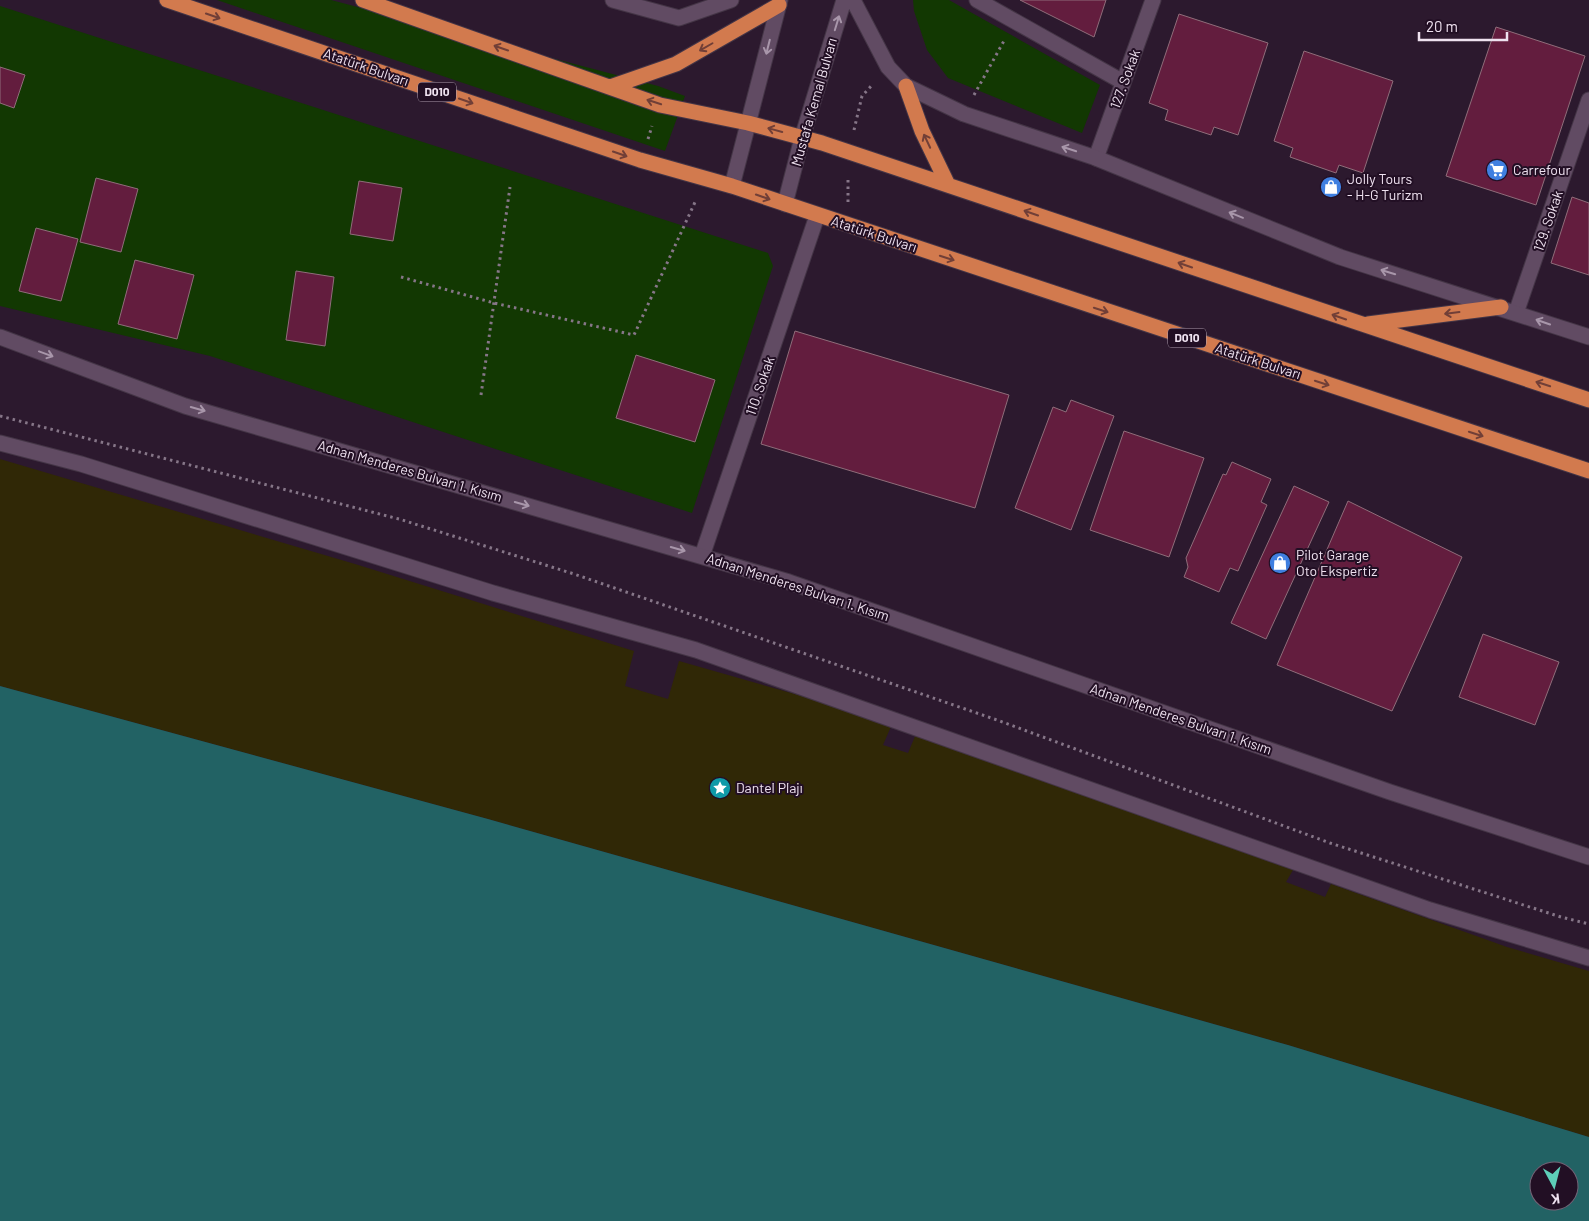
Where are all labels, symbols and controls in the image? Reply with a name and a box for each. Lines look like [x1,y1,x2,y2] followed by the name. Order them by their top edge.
[1419,10,1506,42] scale bar
[204,11,220,21] one-way arrow
[832,15,842,31] one-way arrow
[1426,17,1458,35] text: 20 m
[787,36,840,168] street label: Mustafa Kemal Bulvarı
[763,39,772,55] one-way arrow
[699,42,714,52] one-way arrow
[493,43,509,52] one-way arrow
[321,44,411,89] street label: Atatürk Bulvarı
[1106,47,1143,111] street label: 127. Sokak
[418,82,456,101] road number: D010
[458,97,474,107] one-way arrow
[646,97,662,107] one-way arrow
[767,125,783,135] one-way arrow
[922,134,931,149] one-way arrow
[1061,144,1077,153] one-way arrow
[612,149,628,159] one-way arrow
[1485,158,1509,182] supermarket icon: Carrefour
[1513,161,1571,178] place label: Carrefour
[1347,170,1423,203] place label: Jolly Tours - H-G Turizm
[1319,175,1343,199] shop icon: Jolly Tours - H-G Turizm
[1529,188,1566,254] street label: 129. Sokak
[755,193,771,202] one-way arrow
[1023,208,1039,217] one-way arrow
[1229,210,1244,219] one-way arrow
[829,212,919,255] street label: Atatürk Bulvarı
[939,254,955,264] one-way arrow
[1177,260,1193,269] one-way arrow
[1381,267,1397,276] one-way arrow
[1093,305,1109,315] one-way arrow
[1445,309,1461,319] one-way arrow
[1331,311,1347,321] one-way arrow
[1536,317,1551,326] one-way arrow
[1168,328,1206,348] road number: D010
[1213,339,1303,382] street label: Atatürk Bulvarı
[38,350,53,359] one-way arrow
[742,354,778,418] street label: 110. Sokak
[1314,378,1330,388] one-way arrow
[1535,379,1551,389] one-way arrow
[190,405,206,415] one-way arrow
[1468,429,1484,439] one-way arrow
[316,436,504,505] street label: Adnan Menderes Bulvarı 1. Kısım
[514,499,530,509] one-way arrow
[670,545,686,555] one-way arrow
[1296,546,1377,579] place label: Pilot Garage Oto Ekspertiz
[705,549,892,624] street label: Adnan Menderes Bulvarı 1. Kısım
[1268,551,1292,575] shop icon: Pilot Garage Oto Ekspertiz
[1088,679,1274,758] street label: Adnan Menderes Bulvarı 1. Kısım
[708,776,732,800] place icon: Dantel Plajı
[736,779,803,796] place label: Dantel Plajı
[1529,1161,1579,1211] north arrow
[1550,1190,1561,1208] text: K

